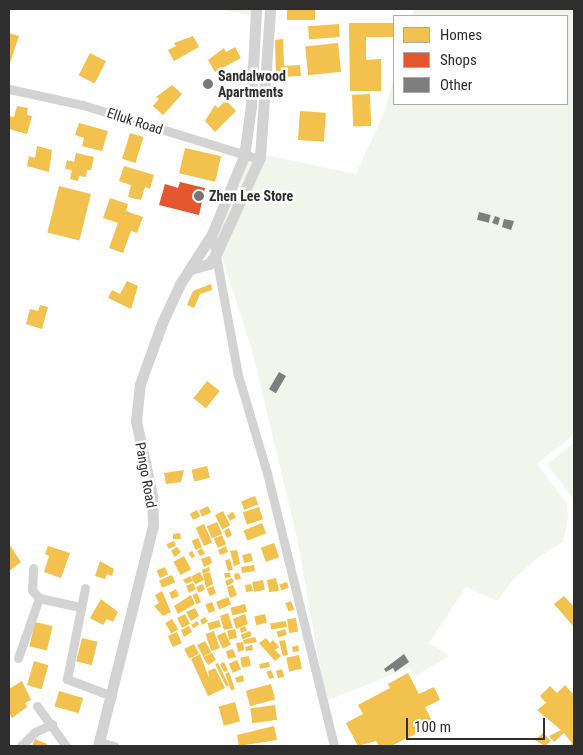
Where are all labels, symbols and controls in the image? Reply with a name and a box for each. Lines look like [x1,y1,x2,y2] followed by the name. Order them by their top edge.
[393,15,568,105] legend
[440,26,482,44] text: Homes
[440,51,477,69] text: Shops
[218,68,286,100] place label: Sandalwood Apartments
[440,76,472,94] text: Other
[202,78,214,90] marker: Sandalwood Apartments
[105,104,165,138] street label: Elluk Road
[209,188,293,204] place label: Zhen Lee Store
[193,190,205,202] marker: Zhen Lee Store
[132,441,160,509] street label: Pango Road
[408,708,547,740] scale bar
[414,718,451,736] text: 100 m

